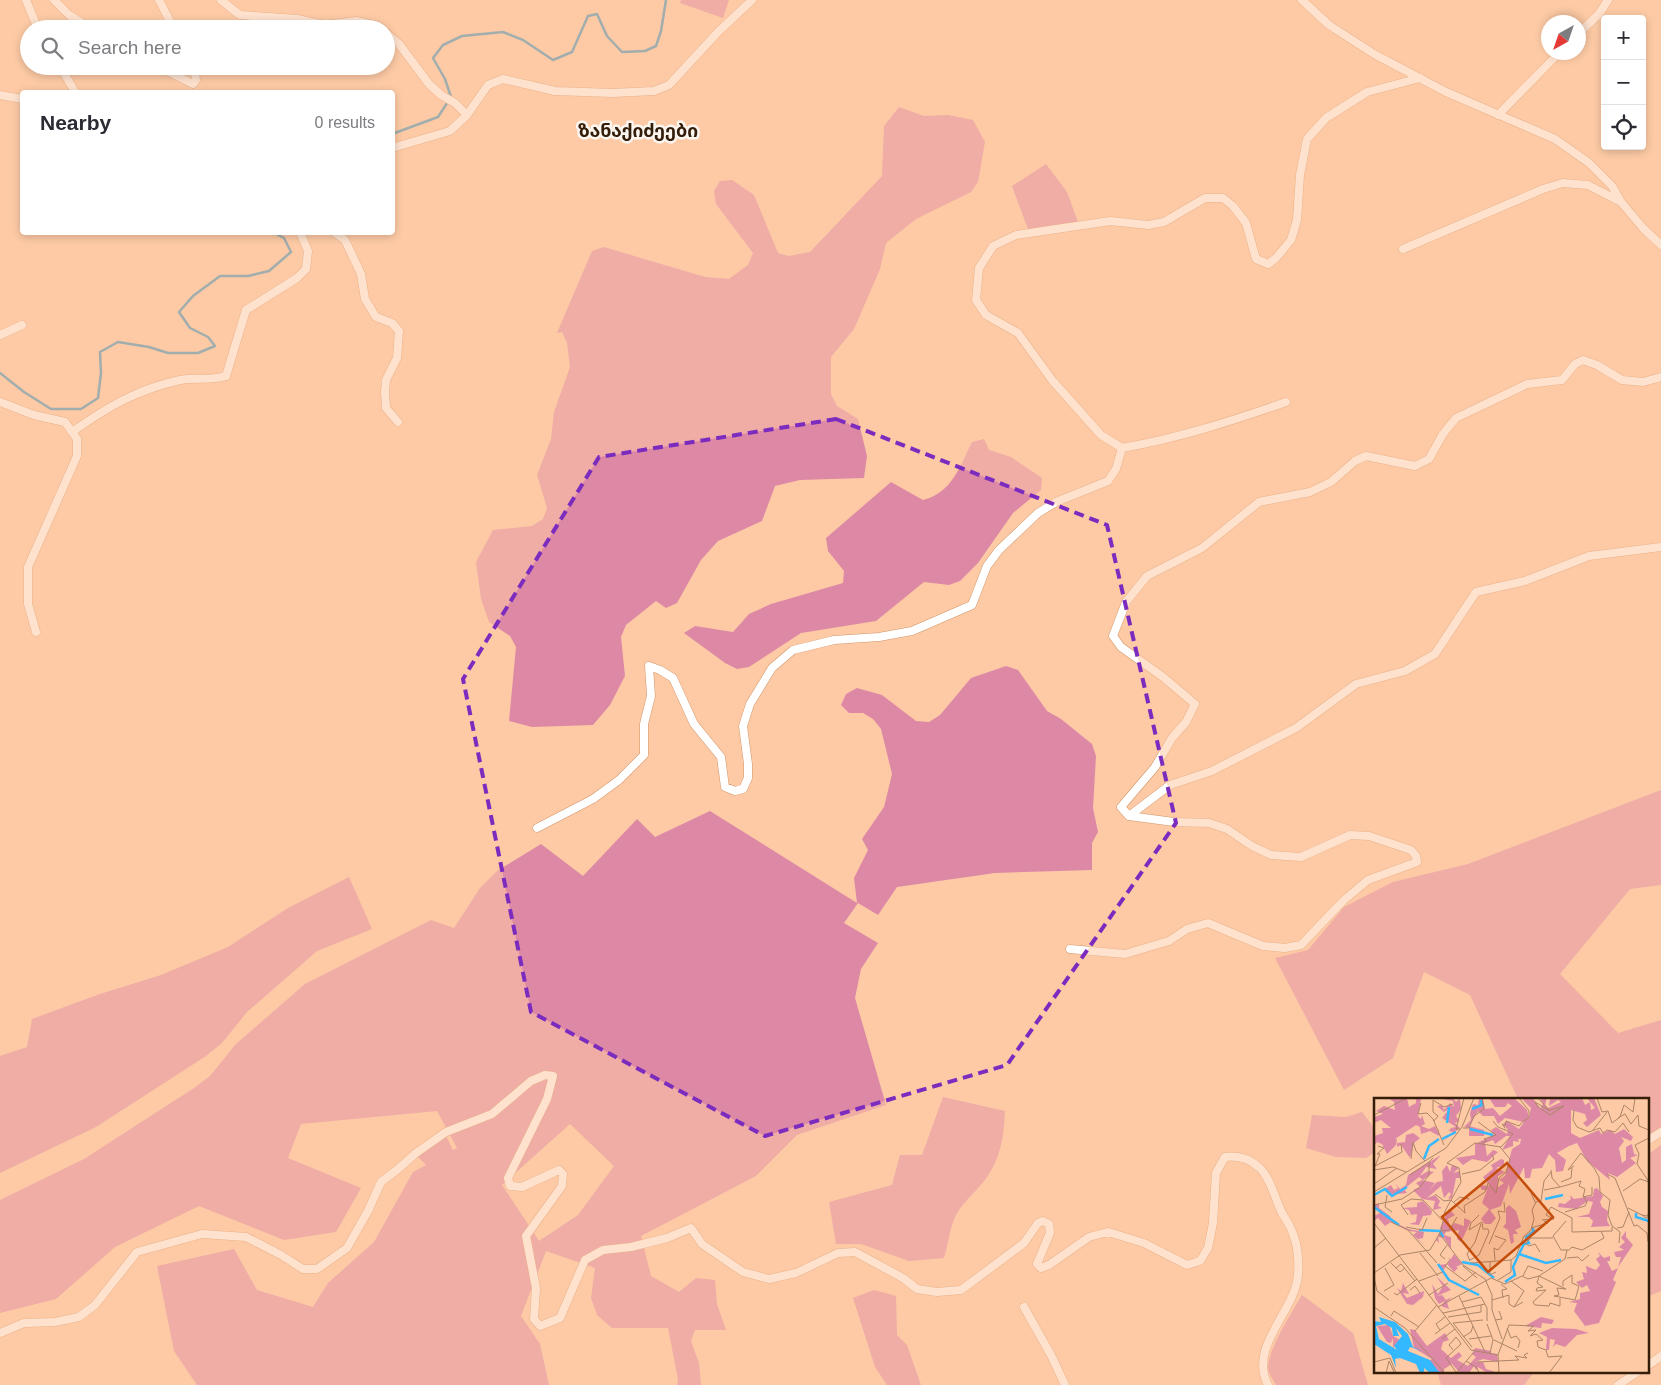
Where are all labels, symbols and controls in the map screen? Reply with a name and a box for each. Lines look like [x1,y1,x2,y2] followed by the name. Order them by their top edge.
[1541,15,1586,60] north arrow
[1601,15,1646,150] map controls
[1601,15,1646,60] button: +
[20,20,395,75] search box
[38,34,66,62] icon: search
[78,37,182,58] text: Search here
[1601,60,1646,105] button: −
[1601,105,1646,150] button: locate
[40,111,111,134] text: Nearby
[315,114,375,131] text: 0 results
[578,121,698,141] district label: ზანაქიძეები
[1374,1098,1648,1372] inset map

